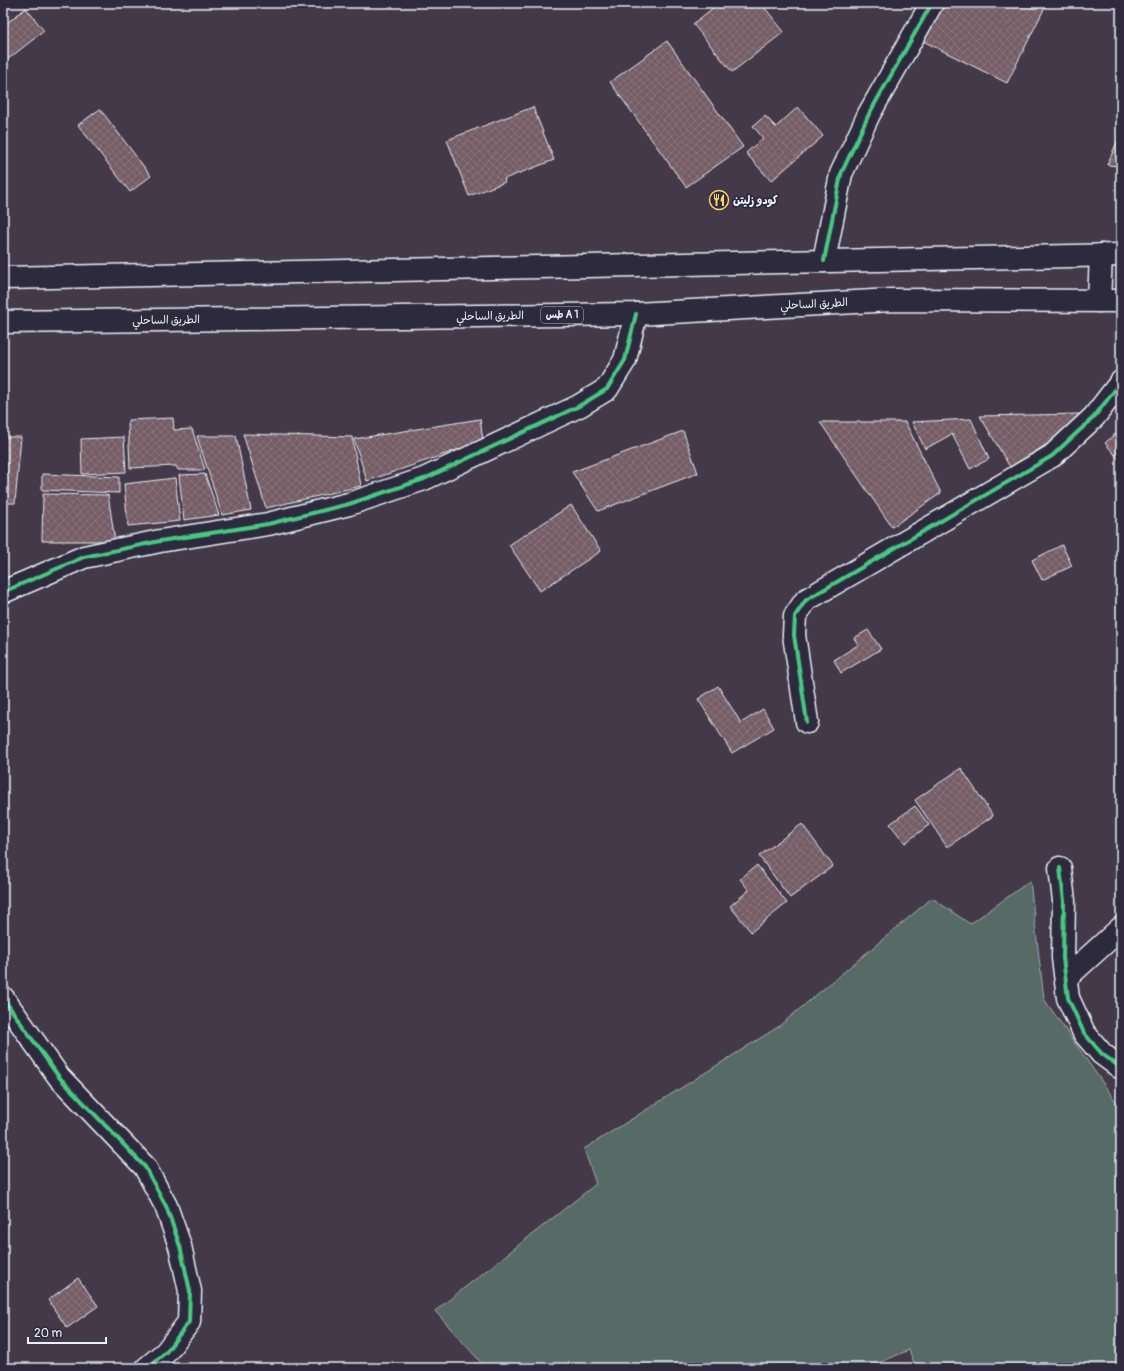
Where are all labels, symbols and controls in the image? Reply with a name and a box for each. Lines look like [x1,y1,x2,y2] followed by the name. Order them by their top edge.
[708,189,730,211] restaurant icon: كودو زليتن
[733,194,778,208] place label: كودو زليتن
[780,296,848,316] street label: الطريق الساحلي
[541,307,583,323] road number: طس A 1
[456,309,524,327] street label: الطريق الساحلي
[132,313,200,331] street label: الطريق الساحلي
[28,1319,106,1345] scale bar
[34,1326,63,1341] text: 20 m

